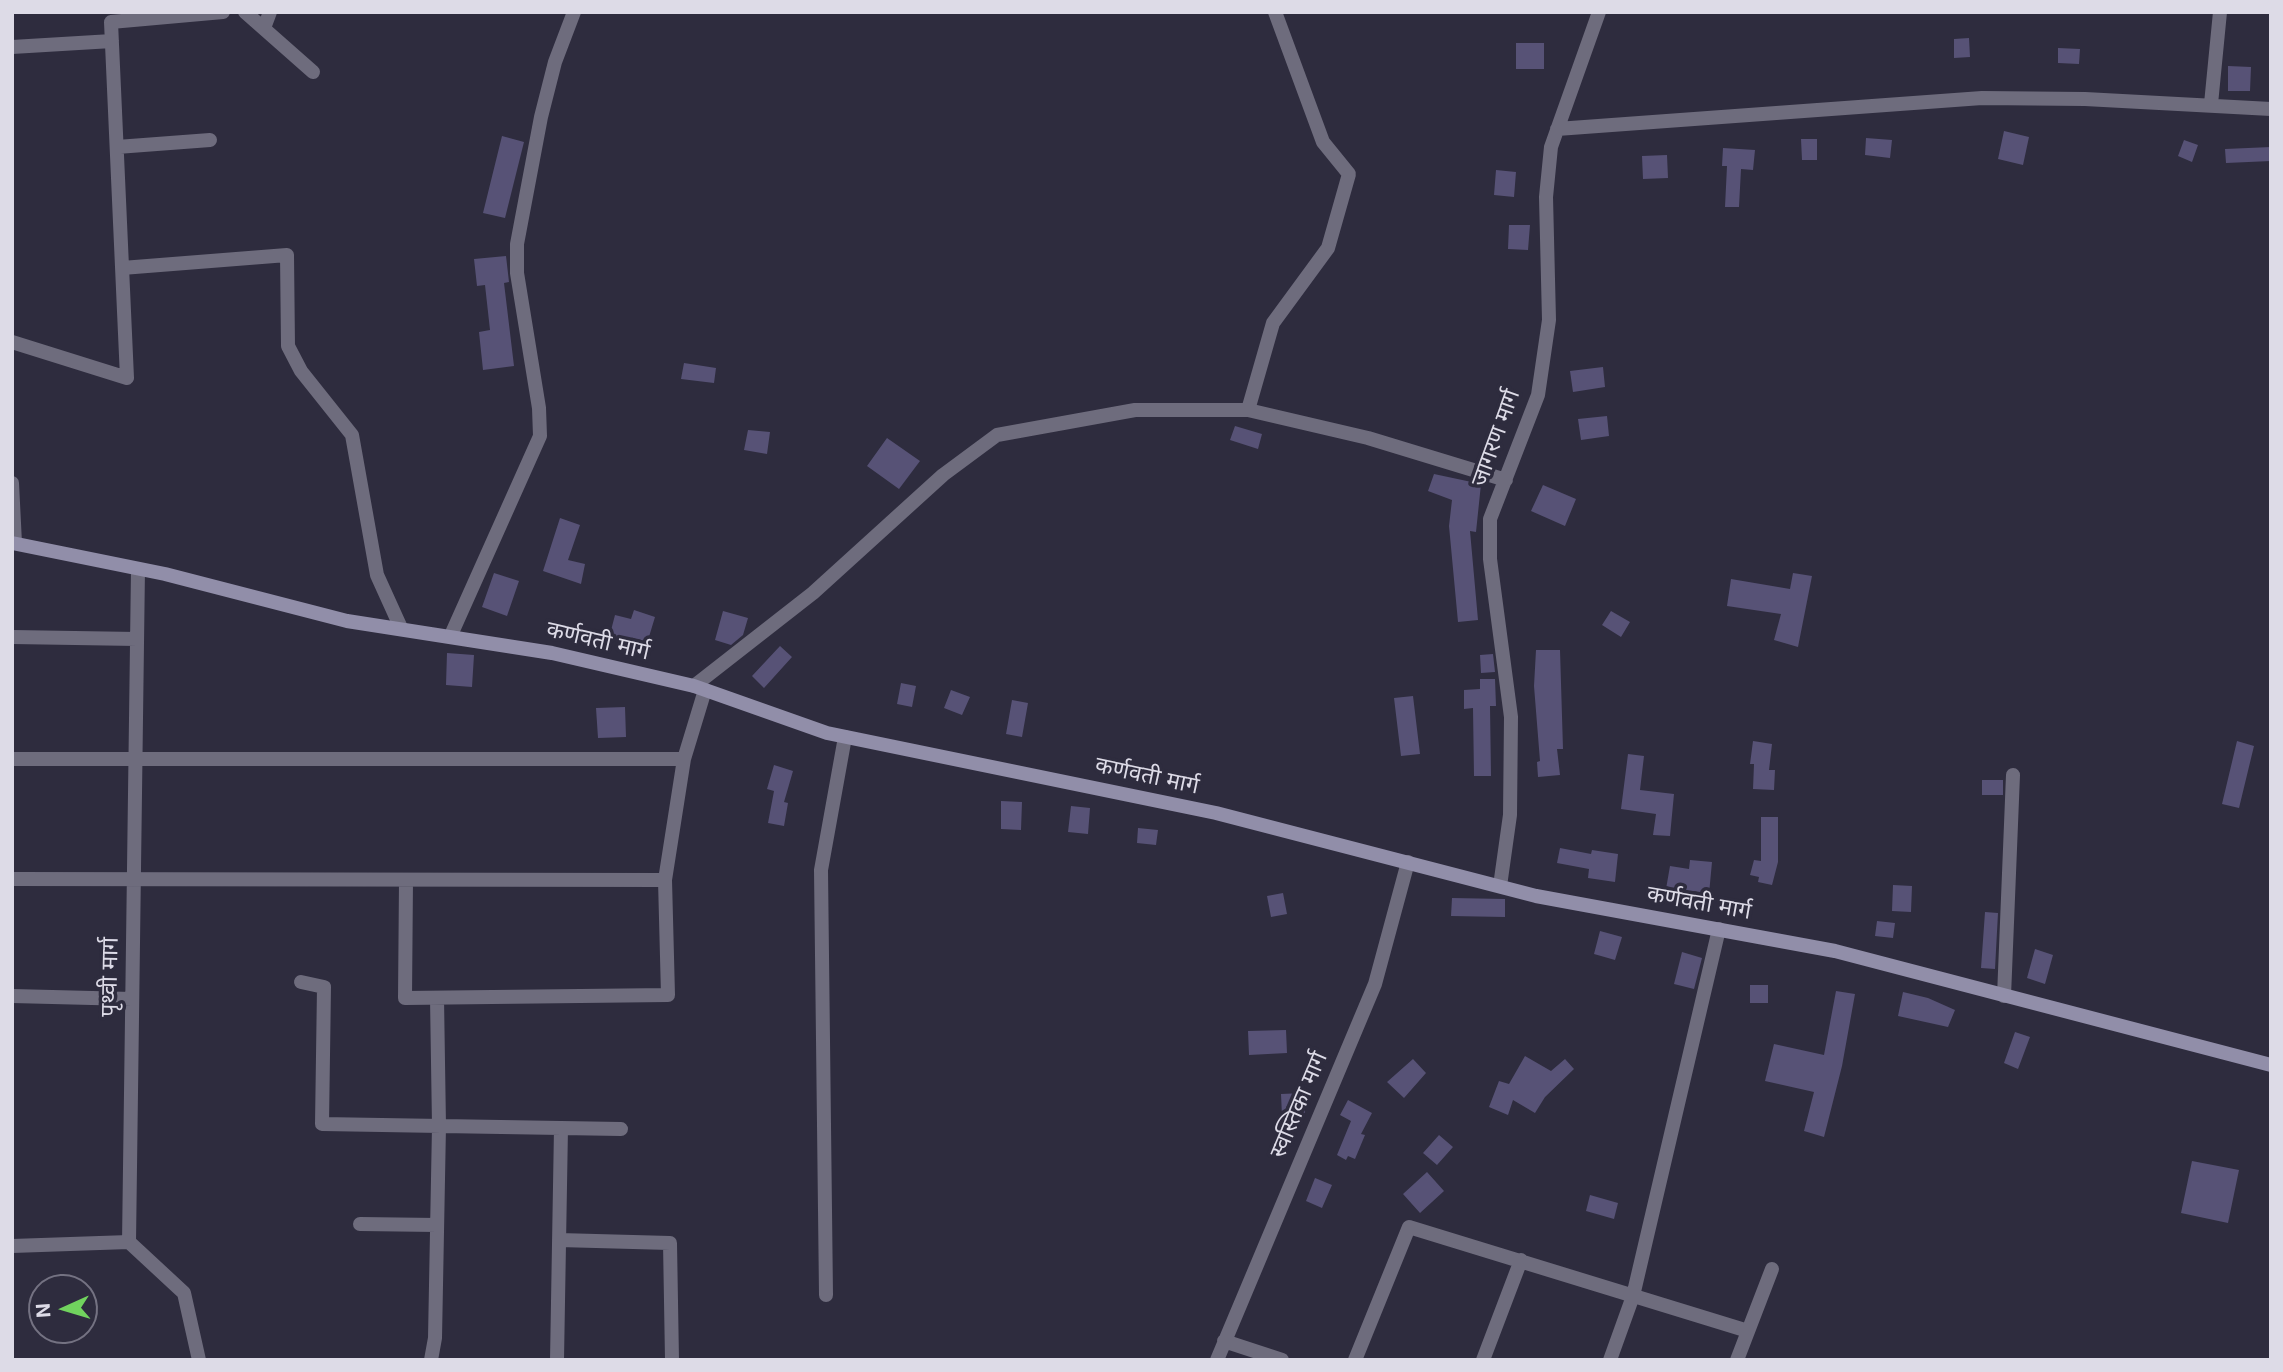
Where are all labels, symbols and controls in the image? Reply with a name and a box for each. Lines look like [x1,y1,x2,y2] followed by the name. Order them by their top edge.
[1466,386,1526,490] street label: जागरण मार्ग
[544,616,652,666] street label: कर्णवती मार्ग
[1093,752,1201,800] street label: कर्णवती मार्ग
[1645,880,1753,926] street label: कर्णवती मार्ग
[96,937,124,1017] street label: पृथ्वी मार्ग
[1264,1048,1334,1162] street label: स्वस्तिका मार्ग
[28,1274,98,1344] north arrow
[32,1302,56,1318] text: N

